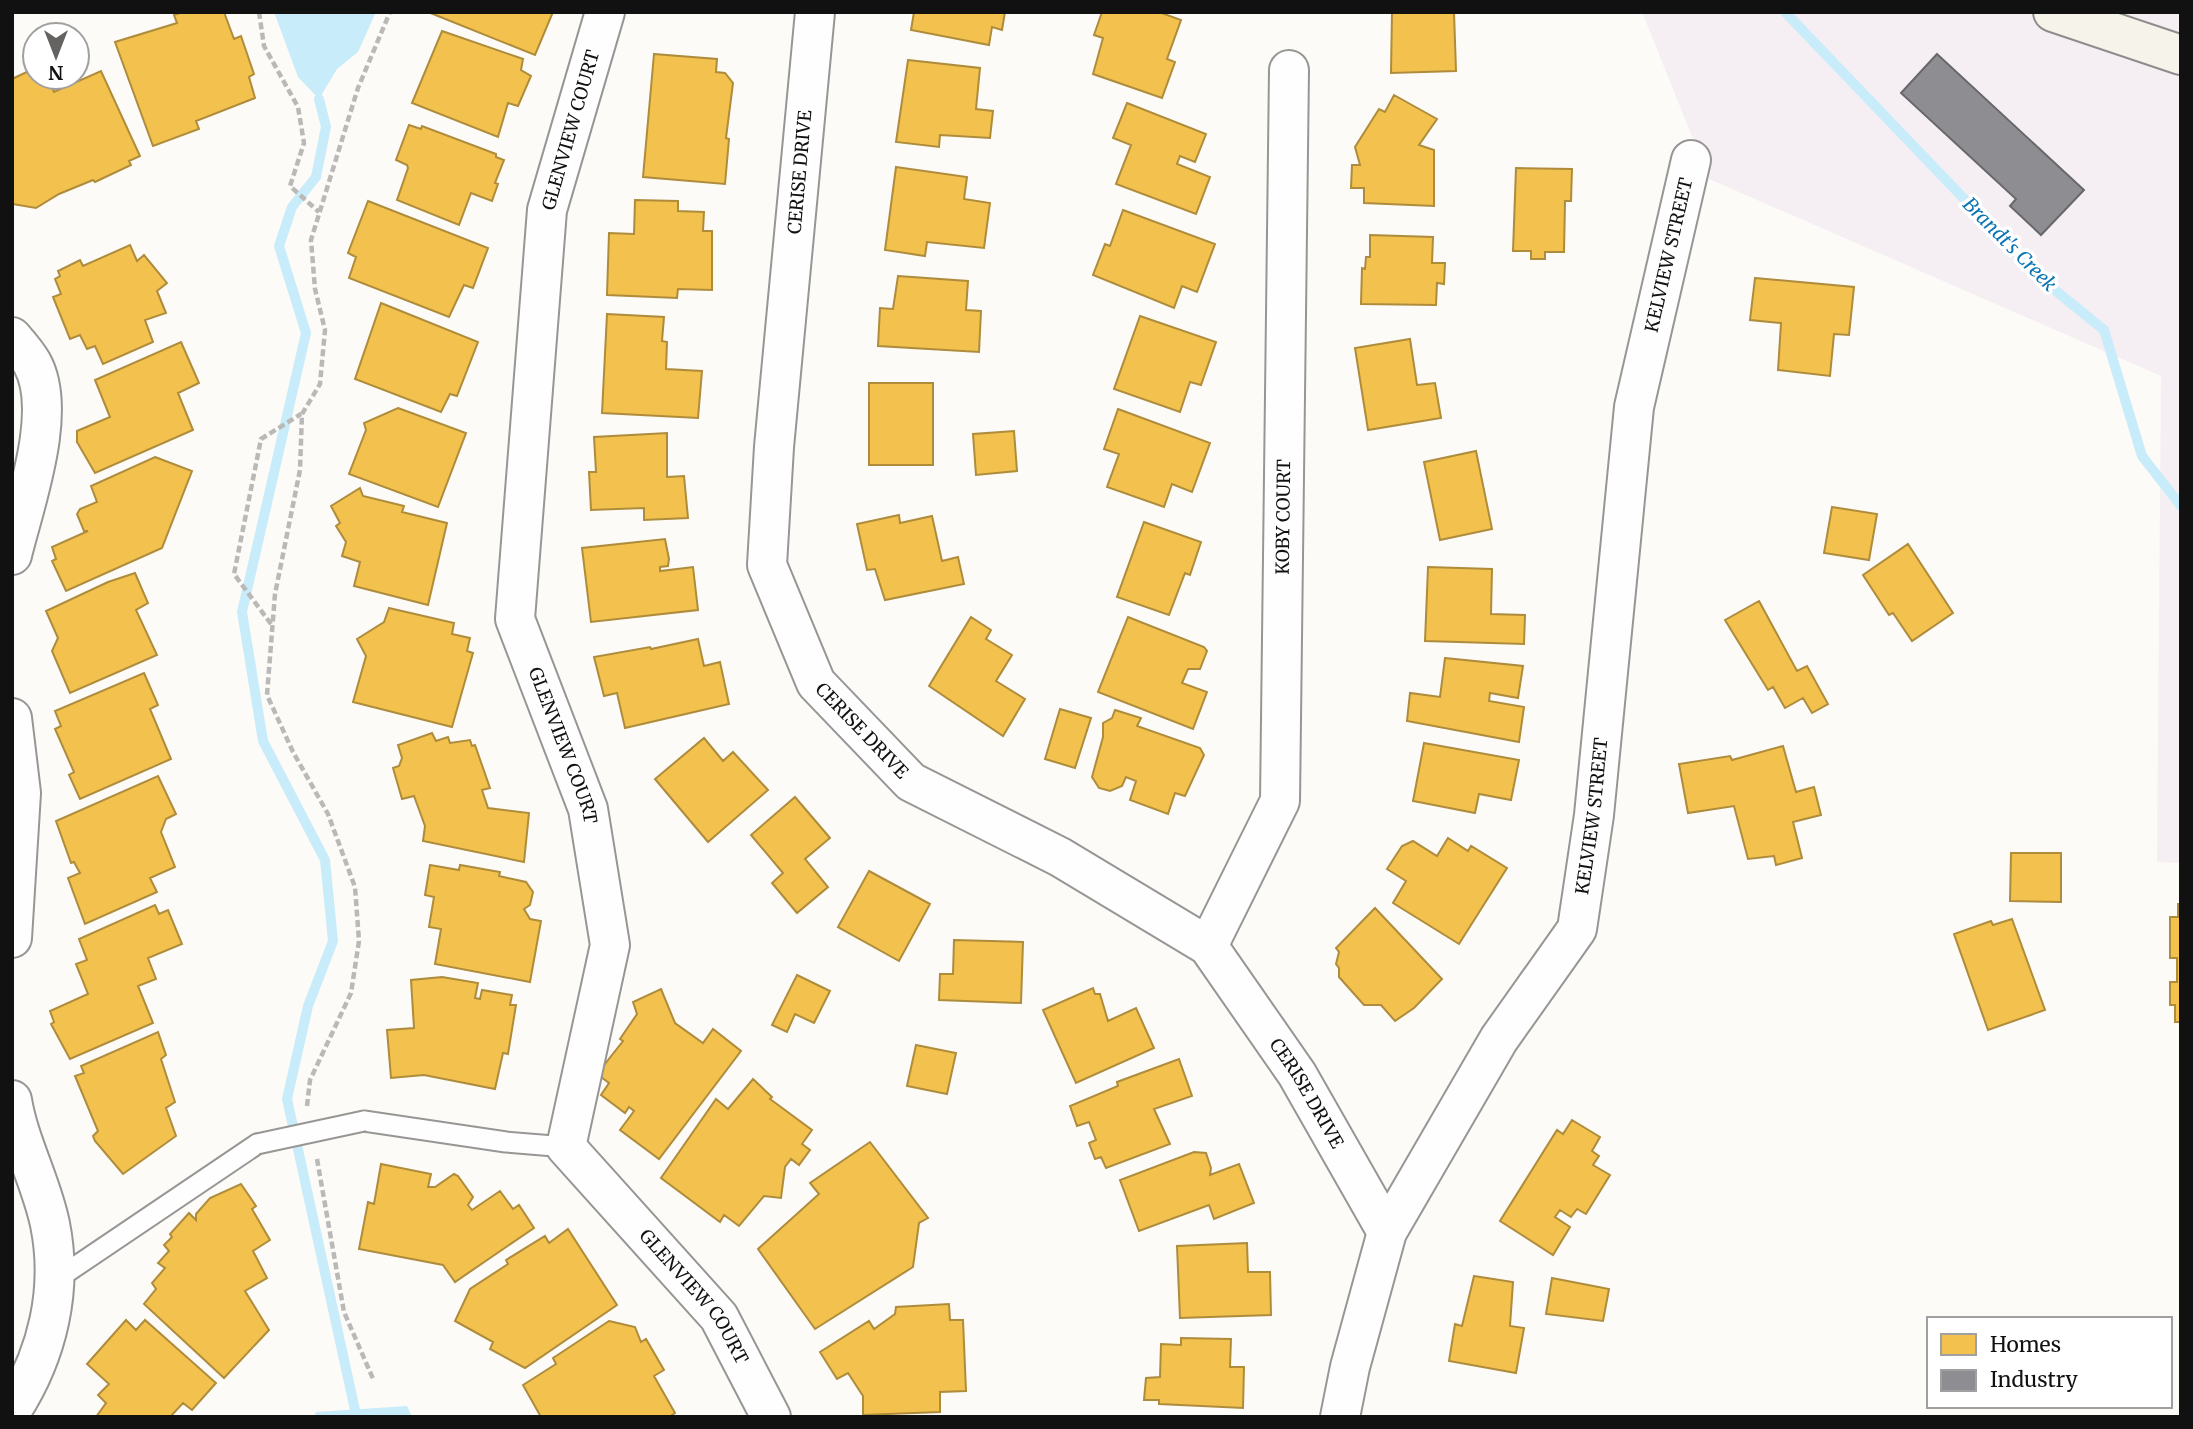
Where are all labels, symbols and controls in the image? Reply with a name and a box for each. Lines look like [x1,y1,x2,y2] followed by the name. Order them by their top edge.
[21,21,91,91] north arrow
[537,47,605,213] street label: GLENVIEW COURT
[48,61,64,85] text: N
[783,108,816,235] street label: CERISE DRIVE
[1640,175,1698,335] street label: KELVIEW STREET
[1958,192,2062,296] water label: Brandt's Creek
[1271,459,1295,575] street label: KOBY COURT
[524,664,602,826] street label: GLENVIEW COURT
[811,677,914,784] street label: CERISE DRIVE
[1570,736,1613,896] street label: KELVIEW STREET
[1265,1034,1349,1153] street label: CERISE DRIVE
[635,1224,754,1368] street label: GLENVIEW COURT
[1927,1317,2172,1408] legend
[1990,1331,2061,1358] text: Homes
[1990,1366,2079,1393] text: Industry

